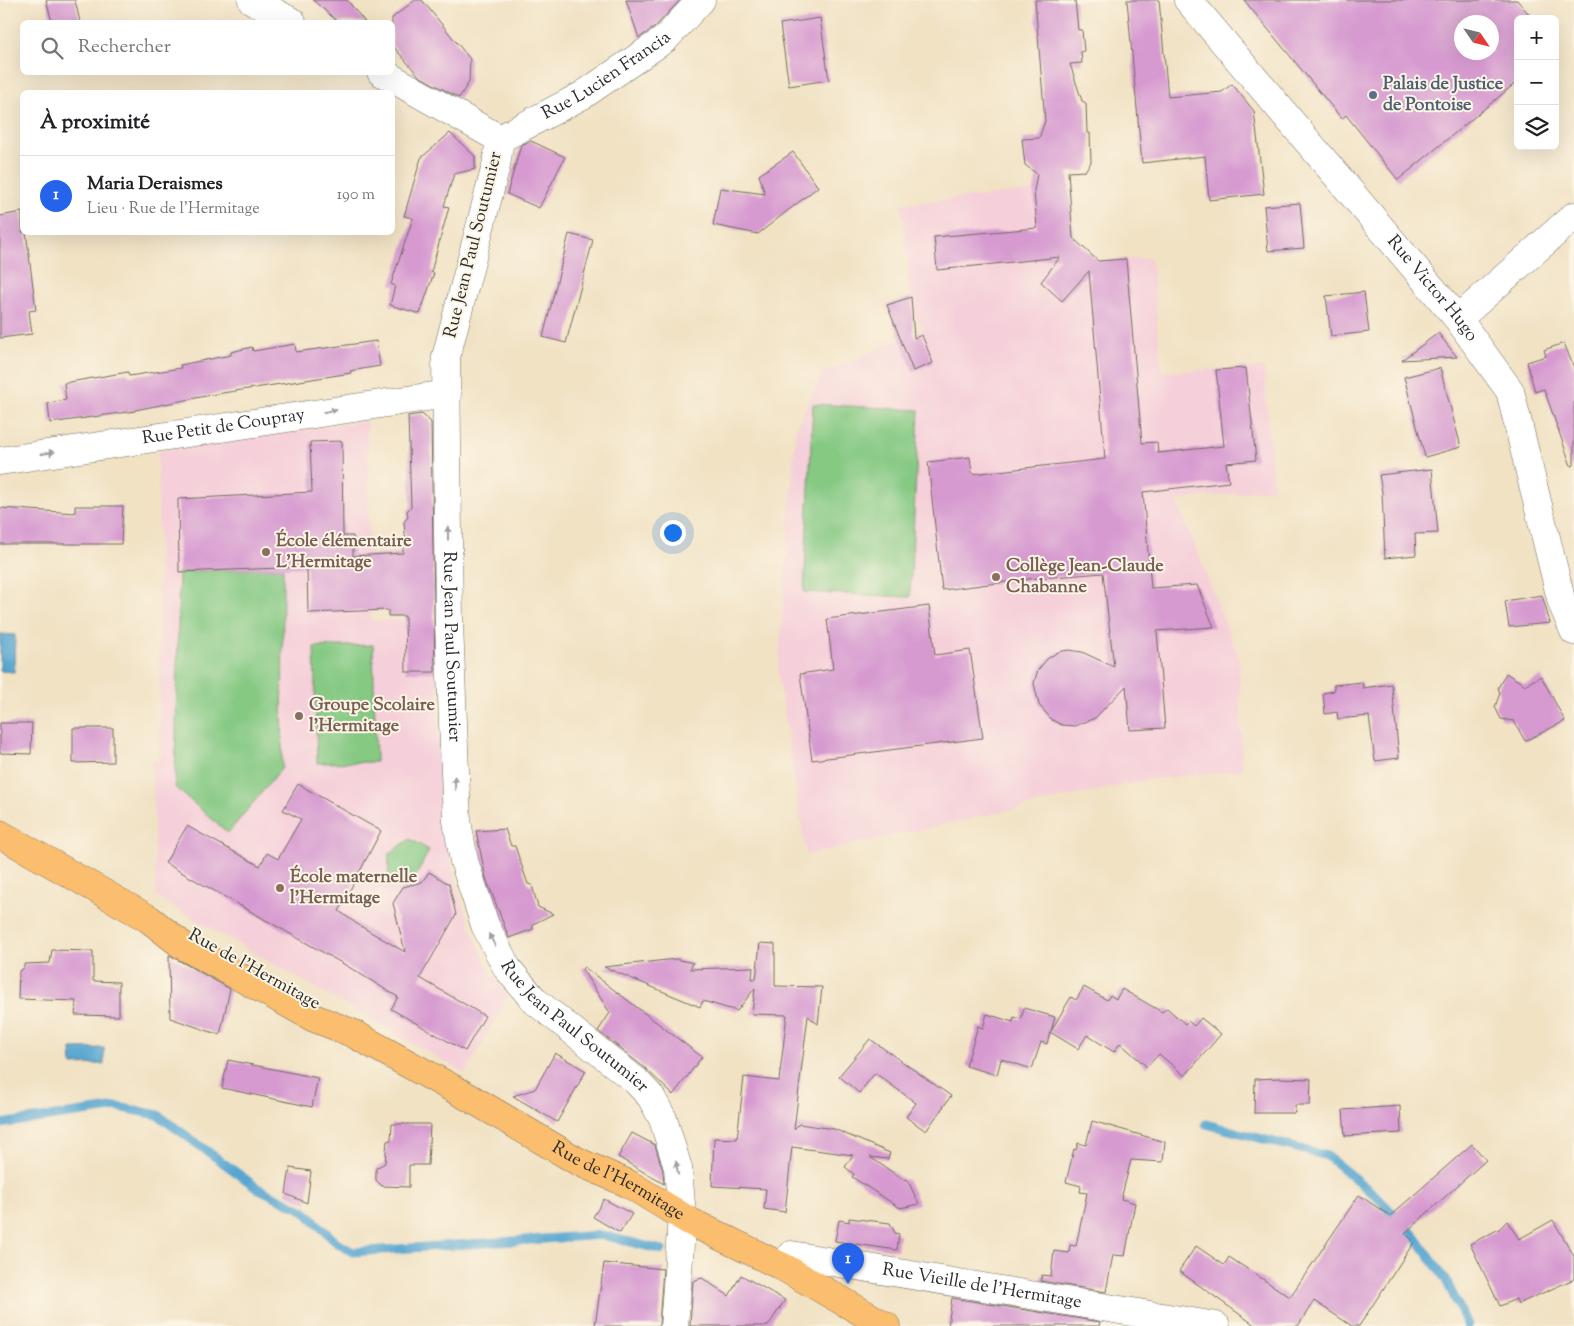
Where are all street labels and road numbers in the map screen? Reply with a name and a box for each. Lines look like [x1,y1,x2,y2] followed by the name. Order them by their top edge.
[538,26,678,127] street label: Rue Lucien Francia
[438,149,510,341] street label: Rue Jean Paul Soutumier
[1380,230,1484,348] street label: Rue Victor Hugo
[140,402,307,453] street label: Rue Petit de Coupray
[435,551,467,743] street label: Rue Jean Paul Soutumier
[183,923,325,1017] street label: Rue de l'Hermitage
[493,956,654,1099] street label: Rue Jean Paul Soutumier
[546,1136,689,1228] street label: Rue de l'Hermitage
[880,1257,1083,1316] street label: Rue Vieille de l'Hermitage

